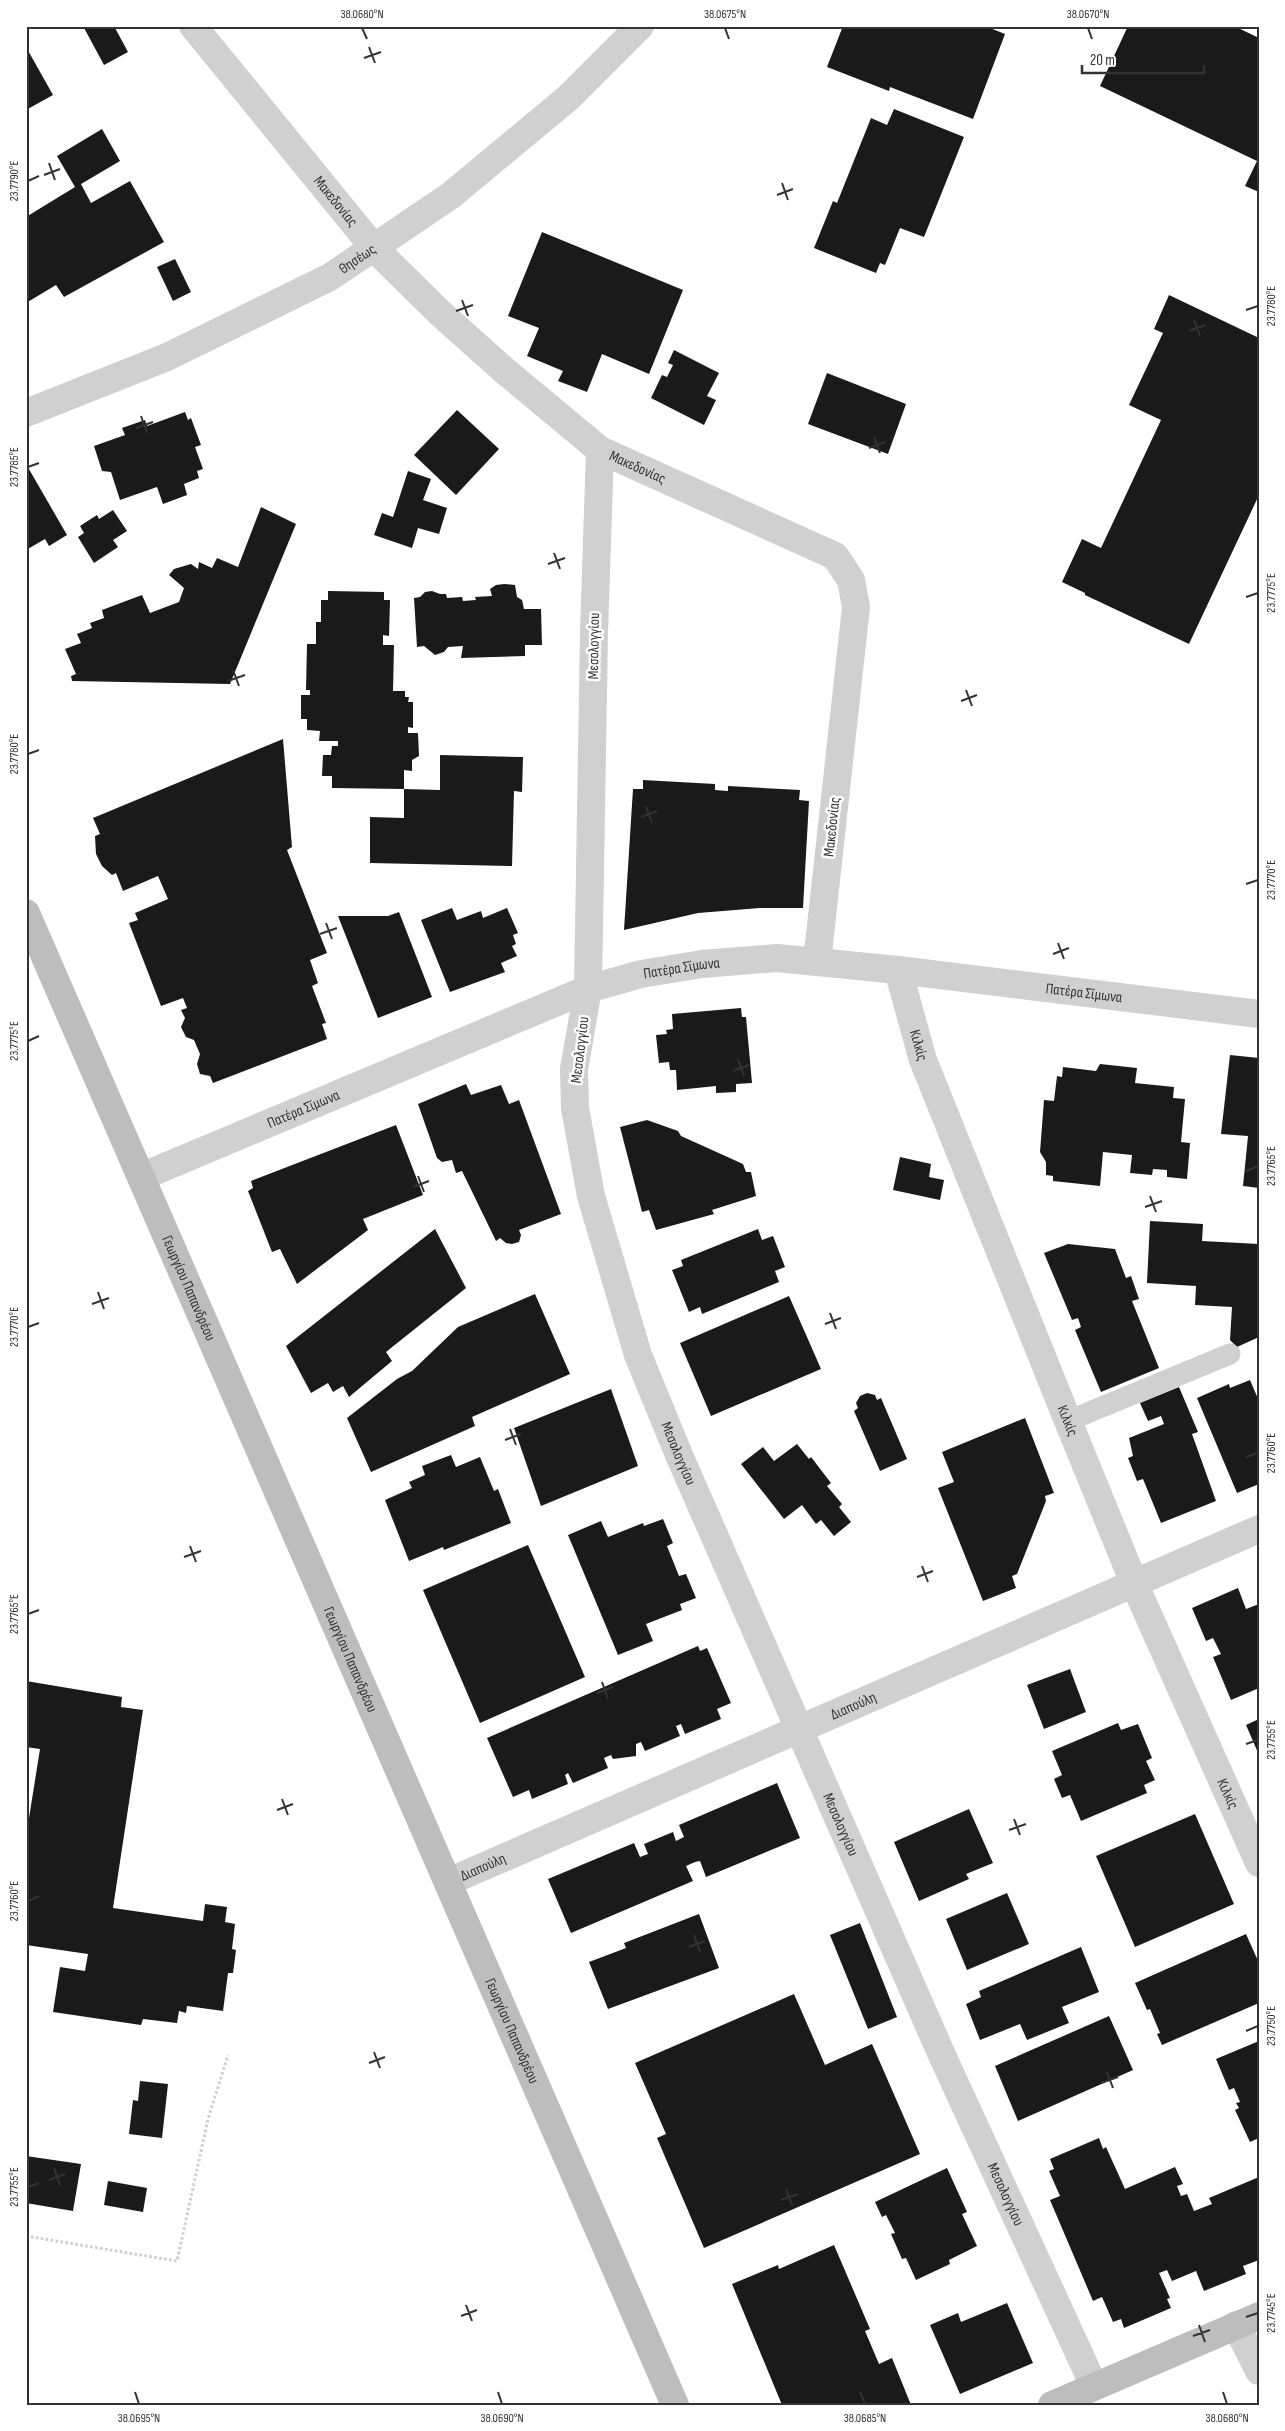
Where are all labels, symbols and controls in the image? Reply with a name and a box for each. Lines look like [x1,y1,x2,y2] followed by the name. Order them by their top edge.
[340,7,384,22] text: 38.0680°N
[704,7,746,22] text: 38.0675°N
[1067,7,1109,22] text: 38.0670°N
[1082,42,1205,74] scale bar
[1090,51,1115,70] text: 20 m
[7,161,22,201] text: 23.7790°E
[310,172,362,230] street label: Μακεδονίας
[335,239,379,278] street label: Θησέως
[1264,286,1279,326] text: 23.7780°E
[606,446,669,488] street label: Μακεδονίας
[7,447,22,487] text: 23.7785°E
[1264,573,1279,613] text: 23.7775°E
[584,612,604,680] street label: Μεσολογγίου
[7,734,22,774] text: 23.7780°E
[819,796,845,858] street label: Μακεδονίας
[1264,860,1279,900] text: 23.7770°E
[642,953,721,983] street label: Πατέρα Σϊμωνα
[1045,979,1124,1007] street label: Πατέρα Σϊμωνα
[566,1016,594,1084] street label: Μεσολογγίου
[7,1021,22,1061] text: 23.7775°E
[906,1027,932,1063] street label: Κιλκίς
[264,1085,343,1132] street label: Πατέρα Σϊμωνα
[1264,1146,1279,1186] text: 23.7765°E
[158,1232,220,1344] street label: Γεωργίου Παπανδρέου
[7,1307,22,1347] text: 23.7770°E
[1053,1402,1083,1439] street label: Κιλκίς
[657,1419,700,1488] street label: Μεσολογγίου
[1264,1433,1279,1473] text: 23.7760°E
[7,1594,22,1634] text: 23.7765°E
[319,1604,382,1715] street label: Γεωργίου Παπανδρέου
[828,1687,879,1724] street label: Διαπούλη
[1264,1720,1279,1760] text: 23.7755°E
[1213,1775,1243,1812] street label: Κιλκίς
[819,1790,863,1859] street label: Μεσολογγίου
[457,1849,509,1885] street label: Διαπούλη
[7,1881,22,1921] text: 23.7760°E
[481,1975,544,2086] street label: Γεωργίου Παπανδρέου
[1264,2006,1279,2046] text: 23.7750°E
[983,2160,1029,2229] street label: Μεσολογγίου
[7,2167,22,2207] text: 23.7755°E
[1264,2293,1279,2333] text: 23.7745°E
[118,2411,160,2426] text: 38.0695°N
[480,2411,524,2426] text: 38.0690°N
[844,2411,886,2426] text: 38.0685°N
[1205,2411,1249,2426] text: 38.0680°N

